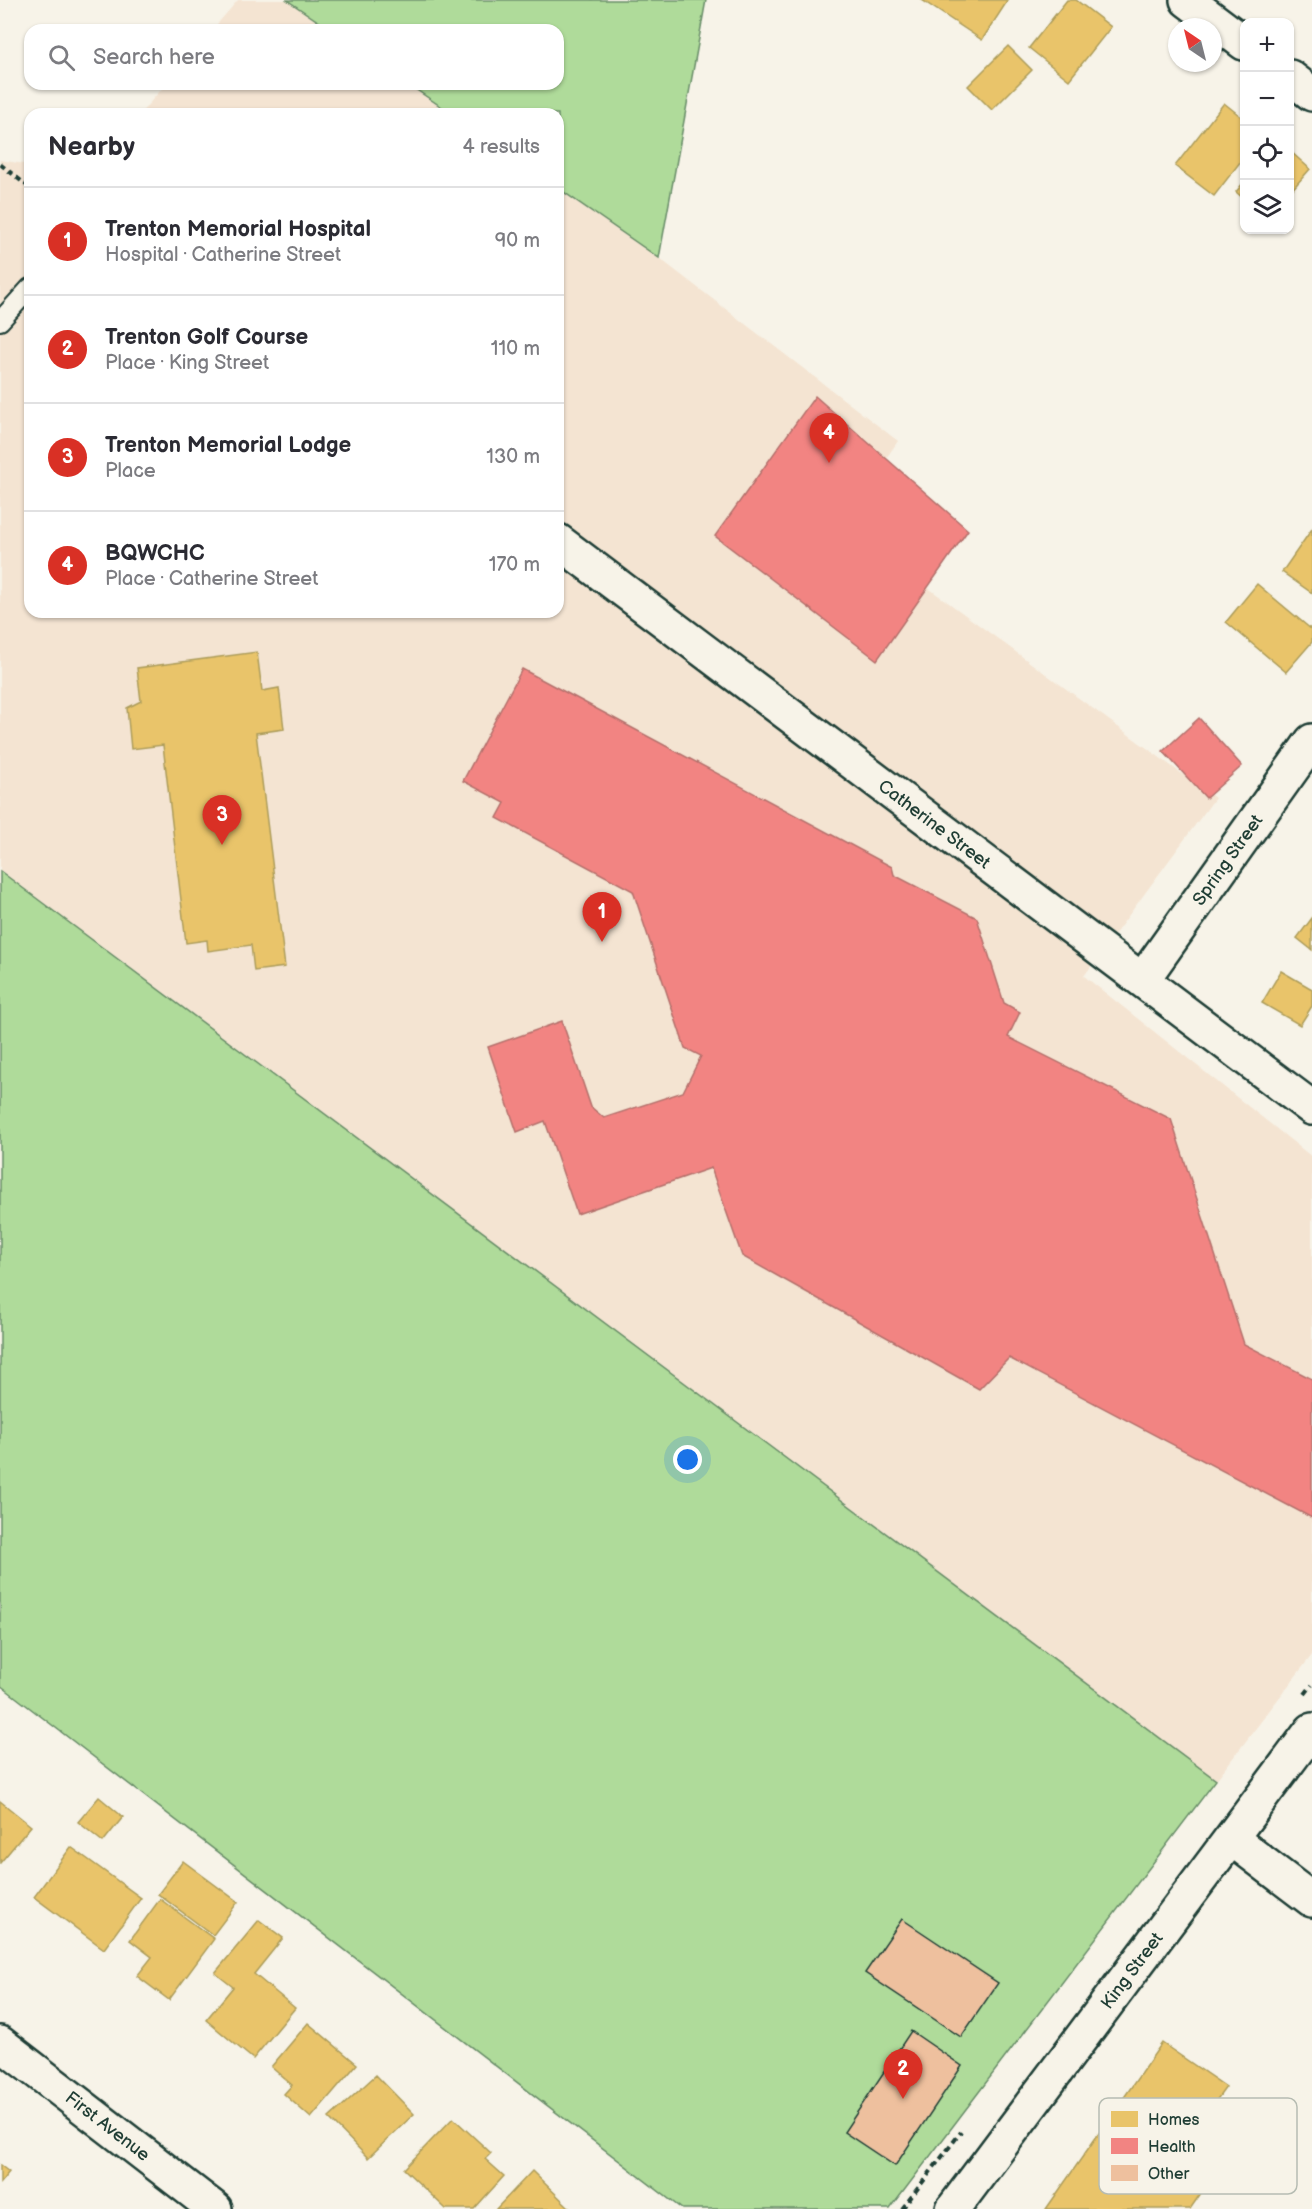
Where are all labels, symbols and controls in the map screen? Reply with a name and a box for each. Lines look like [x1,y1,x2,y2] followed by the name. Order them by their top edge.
[1168,18,1222,72] north arrow
[1240,18,1294,234] map controls
[1240,18,1294,72] button: +
[24,24,564,90] search box
[45,41,78,74] icon: search
[93,44,215,71] text: Search here
[1240,72,1294,126] button: −
[1240,126,1294,180] button: locate
[48,132,135,163] text: Nearby
[462,135,540,159] text: 4 results
[1240,180,1294,234] button: layers
[105,216,371,243] text: Trenton Memorial Hospital
[63,229,72,253] text: 1
[495,229,540,253] text: 90 m
[105,243,341,267] text: Hospital · Catherine Street
[105,324,308,351] text: Trenton Golf Course
[62,337,73,361] text: 2
[491,337,540,361] text: 110 m
[105,351,269,375] text: Place · King Street
[810,414,848,463] pin: 4
[105,432,351,459] text: Trenton Memorial Lodge
[62,445,73,469] text: 3
[486,445,540,469] text: 130 m
[105,459,156,483] text: Place
[105,540,205,567] text: BQWCHC
[62,553,73,577] text: 4
[489,553,540,577] text: 170 m
[105,567,318,591] text: Place · Catherine Street
[874,776,995,874] street label: Catherine Street
[202,796,242,845] pin: 3
[1189,810,1268,910] street label: Spring Street
[582,892,622,942] pin: 1
[673,1445,702,1474] your location
[1097,1928,1168,2013] street label: King Street
[884,2050,922,2099] pin: 2
[61,2087,154,2166] street label: First Avenue
[1099,2098,1297,2194] legend
[1148,2111,1200,2130] text: Homes
[1148,2138,1196,2157] text: Health
[1148,2165,1189,2184] text: Other

